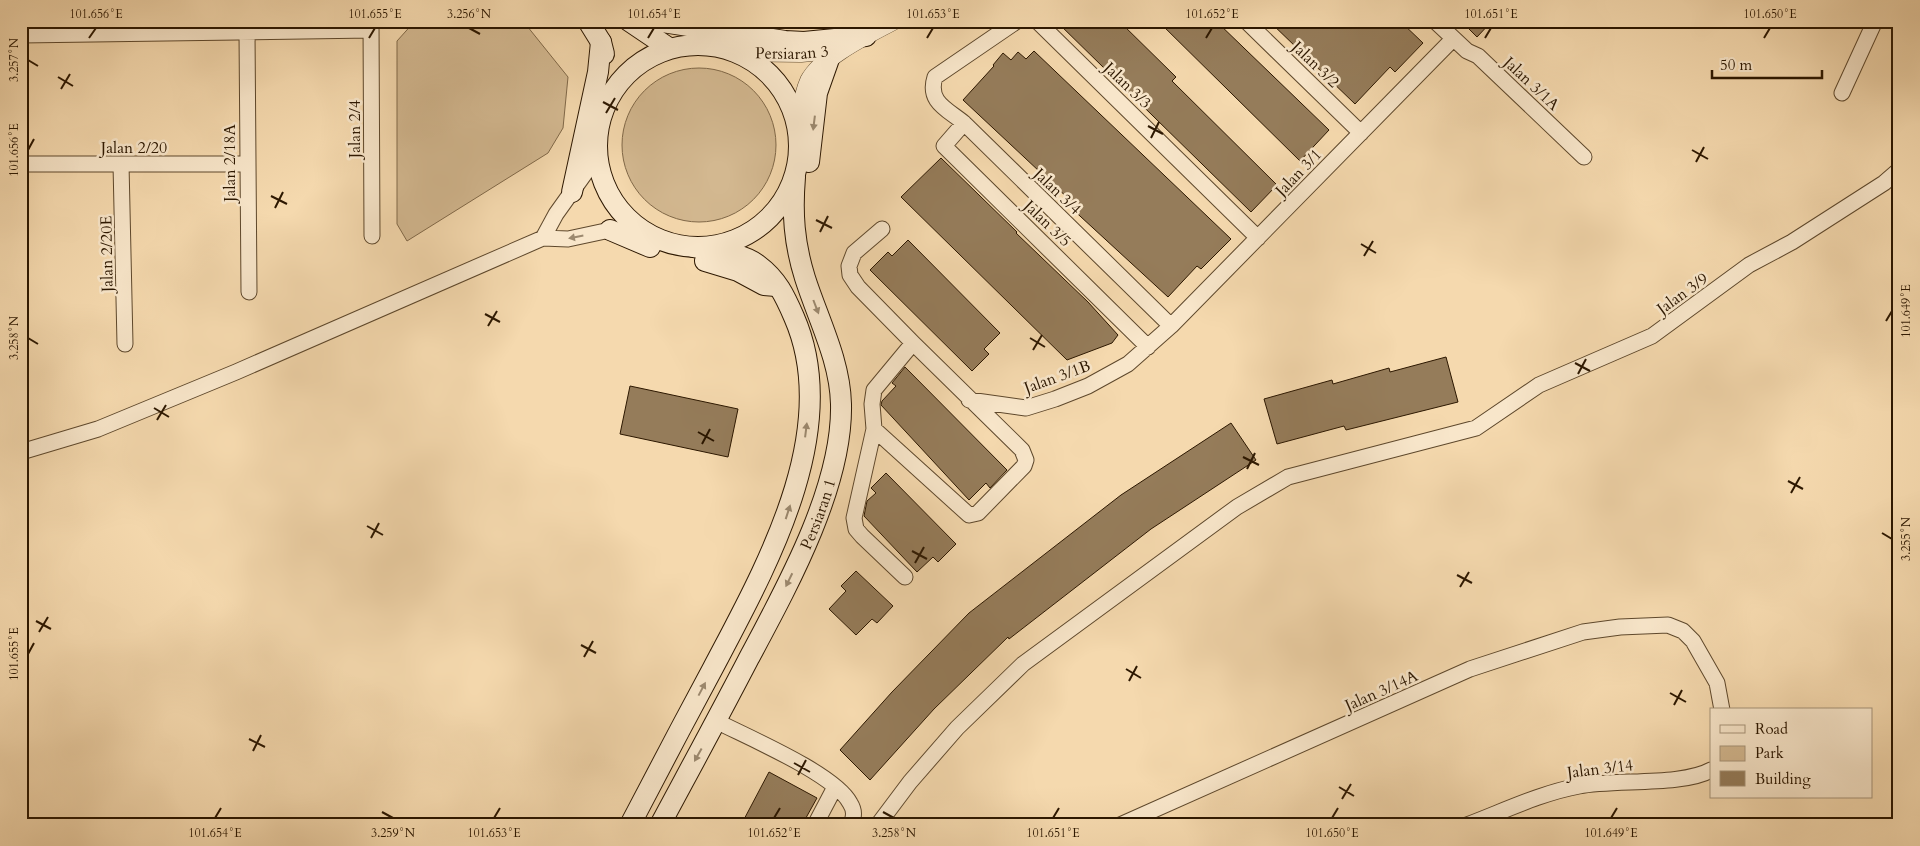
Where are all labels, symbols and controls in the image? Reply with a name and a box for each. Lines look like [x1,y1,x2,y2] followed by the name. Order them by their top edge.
[69,6,123,22] text: 101.656°E
[348,6,402,22] text: 101.655°E
[447,6,492,22] text: 3.256°N
[627,6,681,22] text: 101.654°E
[906,6,960,22] text: 101.653°E
[1185,6,1239,22] text: 101.652°E
[1464,6,1518,22] text: 101.651°E
[1743,6,1797,22] text: 101.650°E
[1285,35,1344,93] street label: Jalan 3/2
[6,37,22,82] text: 3.257°N
[755,40,830,65] street label: Persiaran 3
[1712,48,1822,80] scale bar
[1497,51,1565,116] street label: Jalan 3/1A
[1720,55,1752,75] text: 50 m
[1097,56,1156,114] street label: Jalan 3/3
[344,100,366,160] street label: Jalan 2/4
[810,115,818,131] one-way arrow
[6,123,22,177] text: 101.656°E
[219,123,241,204] street label: Jalan 2/18A
[99,137,167,159] street label: Jalan 2/20
[1269,144,1327,203] street label: Jalan 3/1
[1027,162,1086,220] street label: Jalan 3/4
[1017,194,1076,252] street label: Jalan 3/5
[95,215,119,294] street label: Jalan 2/20E
[569,233,584,241] one-way arrow
[1651,268,1713,321] street label: Jalan 3/9
[1898,284,1914,338] text: 101.649°E
[813,300,820,315] one-way arrow
[6,315,22,360] text: 3.258°N
[1019,355,1094,400] street label: Jalan 3/1B
[802,422,810,438] one-way arrow
[795,476,841,553] street label: Persiaran 1
[785,504,793,519] one-way arrow
[1898,516,1914,561] text: 3.255°N
[785,572,793,587] one-way arrow
[6,627,22,681] text: 101.655°E
[1340,665,1422,718] street label: Jalan 3/14A
[698,682,706,696] one-way arrow
[1710,708,1872,798] legend
[1755,719,1788,739] text: Road
[1755,743,1784,763] text: Park
[693,748,702,761] one-way arrow
[1564,754,1634,784] street label: Jalan 3/14
[1755,769,1811,789] text: Building
[188,825,242,841] text: 101.654°E
[371,825,416,841] text: 3.259°N
[467,825,521,841] text: 101.653°E
[747,825,801,841] text: 101.652°E
[872,825,917,841] text: 3.258°N
[1026,825,1080,841] text: 101.651°E
[1305,825,1359,841] text: 101.650°E
[1584,825,1638,841] text: 101.649°E

